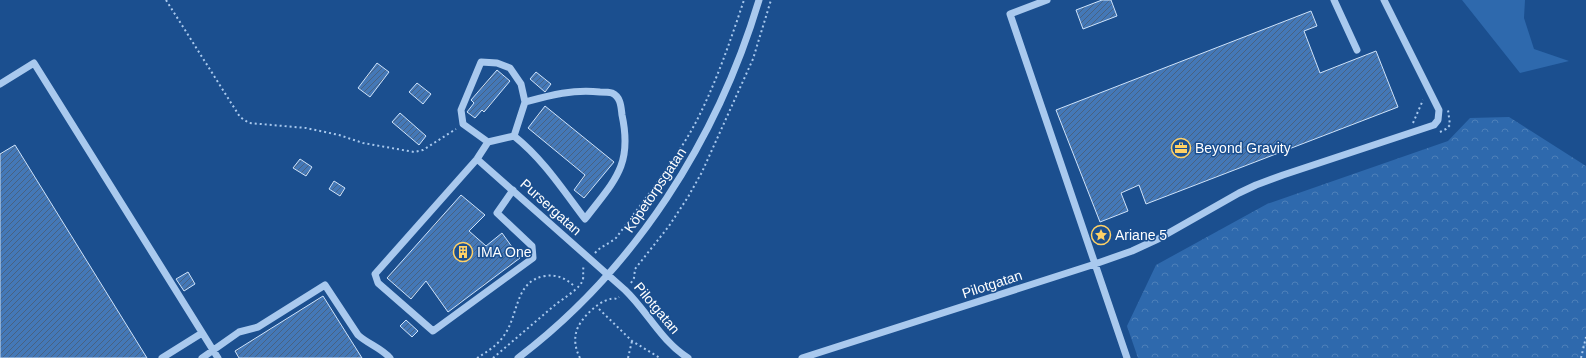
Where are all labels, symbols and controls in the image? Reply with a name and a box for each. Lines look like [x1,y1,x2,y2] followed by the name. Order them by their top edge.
[1170,137,1192,159] office icon: Beyond Gravity
[1195,140,1291,156] place label: Beyond Gravity
[621,145,689,235] street label: Köpetorpsgatan
[517,176,585,238] street label: Pursergatan
[1090,224,1112,246] place icon: Ariane 5
[1115,227,1167,243] place label: Ariane 5
[452,241,474,263] building icon: IMA One
[477,244,532,260] place label: IMA One
[960,267,1024,301] street label: Pilotgatan
[631,279,683,337] street label: Pilotgatan

